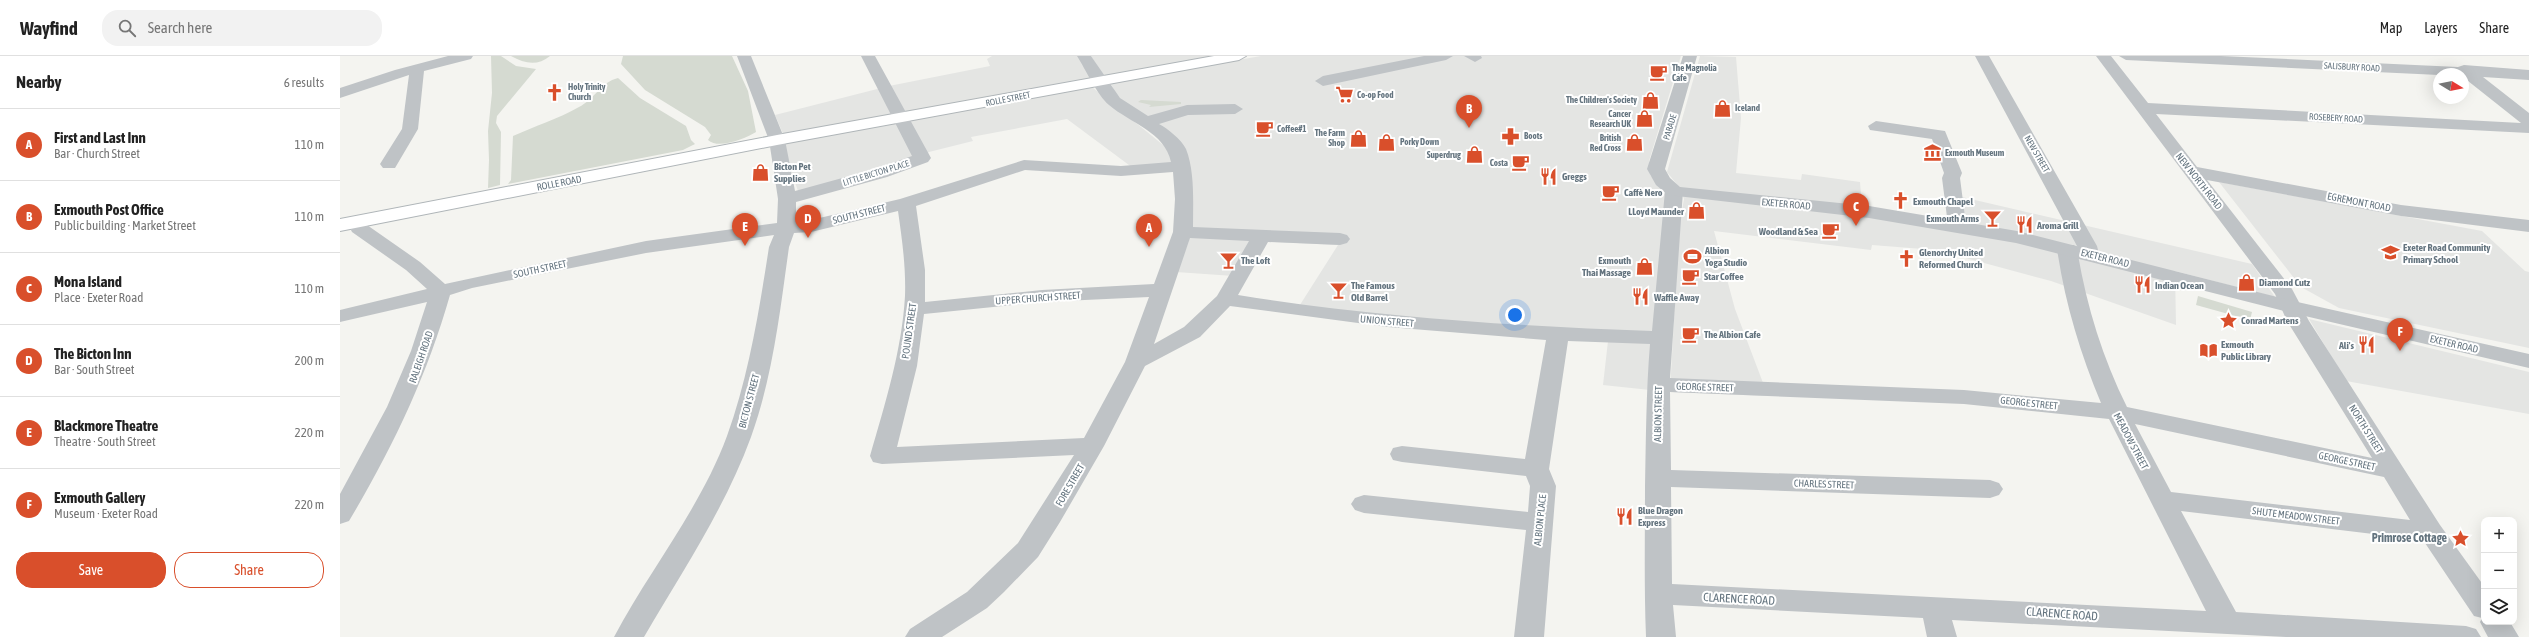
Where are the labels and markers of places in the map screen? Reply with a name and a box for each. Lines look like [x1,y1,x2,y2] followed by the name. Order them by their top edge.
[1649,63,1669,83] cafe icon: The Magnolia Cafe
[1672,63,1717,83] place label: The Magnolia Cafe
[545,82,565,102] church icon: Holy Trinity Church
[568,82,606,102] place label: Holy Trinity Church
[1334,85,1354,105] supermarket icon: Co-op Food
[1357,90,1393,100] place label: Co-op Food
[1640,90,1660,110] shop icon: The Children's Society
[1456,95,1482,128] pin: B
[1566,95,1637,105] place label: The Children's Society
[1712,98,1732,118] shop icon: Iceland
[1735,103,1760,113] place label: Iceland
[1590,109,1632,129] place label: Cancer Research UK
[1634,109,1654,129] shop icon: Cancer Research UK
[1254,119,1274,139] cafe icon: Coffee#1
[1277,124,1306,134] place label: Coffee#1
[1501,126,1521,146] pharmacy icon: Boots
[1315,128,1346,148] place label: The Farm Shop
[1348,128,1368,148] shop icon: The Farm Shop
[1524,131,1543,141] place label: Boots
[1377,132,1397,152] shop icon: Porky Down
[1590,133,1622,153] place label: British Red Cross
[1624,133,1644,153] shop icon: British Red Cross
[1400,137,1440,147] place label: Porky Down
[1922,143,1942,163] museum icon: Exmouth Museum
[1464,145,1484,165] shop icon: Superdrug
[1945,148,2005,158] place label: Exmouth Museum
[1427,150,1461,160] place label: Superdrug
[1511,153,1531,173] cafe icon: Costa
[1490,158,1508,168] place label: Costa
[774,161,811,184] place label: Bicton Pet Supplies
[751,162,771,182] shop icon: Bicton Pet Supplies
[1539,166,1559,186] restaurant icon: Greggs
[1562,171,1587,182] place label: Greggs
[1601,182,1621,202] cafe icon: Caffè Nero
[1624,187,1663,198] place label: Caffè Nero
[1890,191,1910,211] church icon: Exmouth Chapel
[1843,193,1869,226] pin: C
[1913,196,1973,207] place label: Exmouth Chapel
[1687,201,1707,221] shop icon: LLoyd Maunder
[795,205,821,238] pin: D
[1628,206,1685,217] place label: LLoyd Maunder
[1982,208,2002,228] bar icon: Exmouth Arms
[732,213,758,246] pin: E
[1926,213,1979,224] place label: Exmouth Arms
[1136,214,1162,247] pin: A
[2014,215,2034,235] restaurant icon: Aroma Grill
[2036,220,2079,231] place label: Aroma Grill
[1821,221,1841,241] cafe icon: Woodland & Sea
[1758,226,1818,237] place label: Woodland & Sea
[2403,242,2491,265] place label: Exeter Road Community Primary School
[2380,243,2400,263] school or university icon: Exeter Road Community Primary School
[1704,245,1748,268] place label: Albion Yoga Studio
[1682,246,1702,266] sports icon: Albion Yoga Studio
[1919,247,1983,270] place label: Glenorchy United Reformed Church
[1896,248,1916,268] church icon: Glenorchy United Reformed Church
[1218,250,1238,270] bar icon: The Loft
[1241,255,1270,266] place label: The Loft
[1582,255,1631,278] place label: Exmouth Thai Massage
[1634,256,1654,276] shop icon: Exmouth Thai Massage
[1681,266,1701,286] cafe icon: Star Coffee
[1704,271,1744,282] place label: Star Coffee
[2236,272,2256,292] shop icon: Diamond Cutz
[2132,275,2152,295] restaurant icon: Indian Ocean
[2259,277,2311,288] place label: Diamond Cutz
[1351,280,1395,303] place label: The Famous Old Barrel
[2155,280,2204,291] place label: Indian Ocean
[1328,281,1348,301] bar icon: The Famous Old Barrel
[1631,287,1651,307] restaurant icon: Waffle Away
[1653,292,1700,303] place label: Waffle Away
[2218,310,2238,330] place icon: Conrad Martens
[2241,315,2299,326] place label: Conrad Martens
[2387,318,2413,351] pin: F
[1681,324,1701,344] cafe icon: The Albion Cafe
[1704,329,1761,340] place label: The Albion Cafe
[2357,335,2377,355] restaurant icon: Ali's
[2221,339,2272,362] place label: Exmouth Public Library
[2198,340,2218,360] library icon: Exmouth Public Library
[2338,340,2354,351] place label: Ali's
[1638,505,1683,528] place label: Blue Dragon Express
[1615,506,1635,526] restaurant icon: Blue Dragon Express
[2450,528,2470,548] place icon: Primrose Cottage
[2372,531,2448,545] place label: Primrose Cottage

